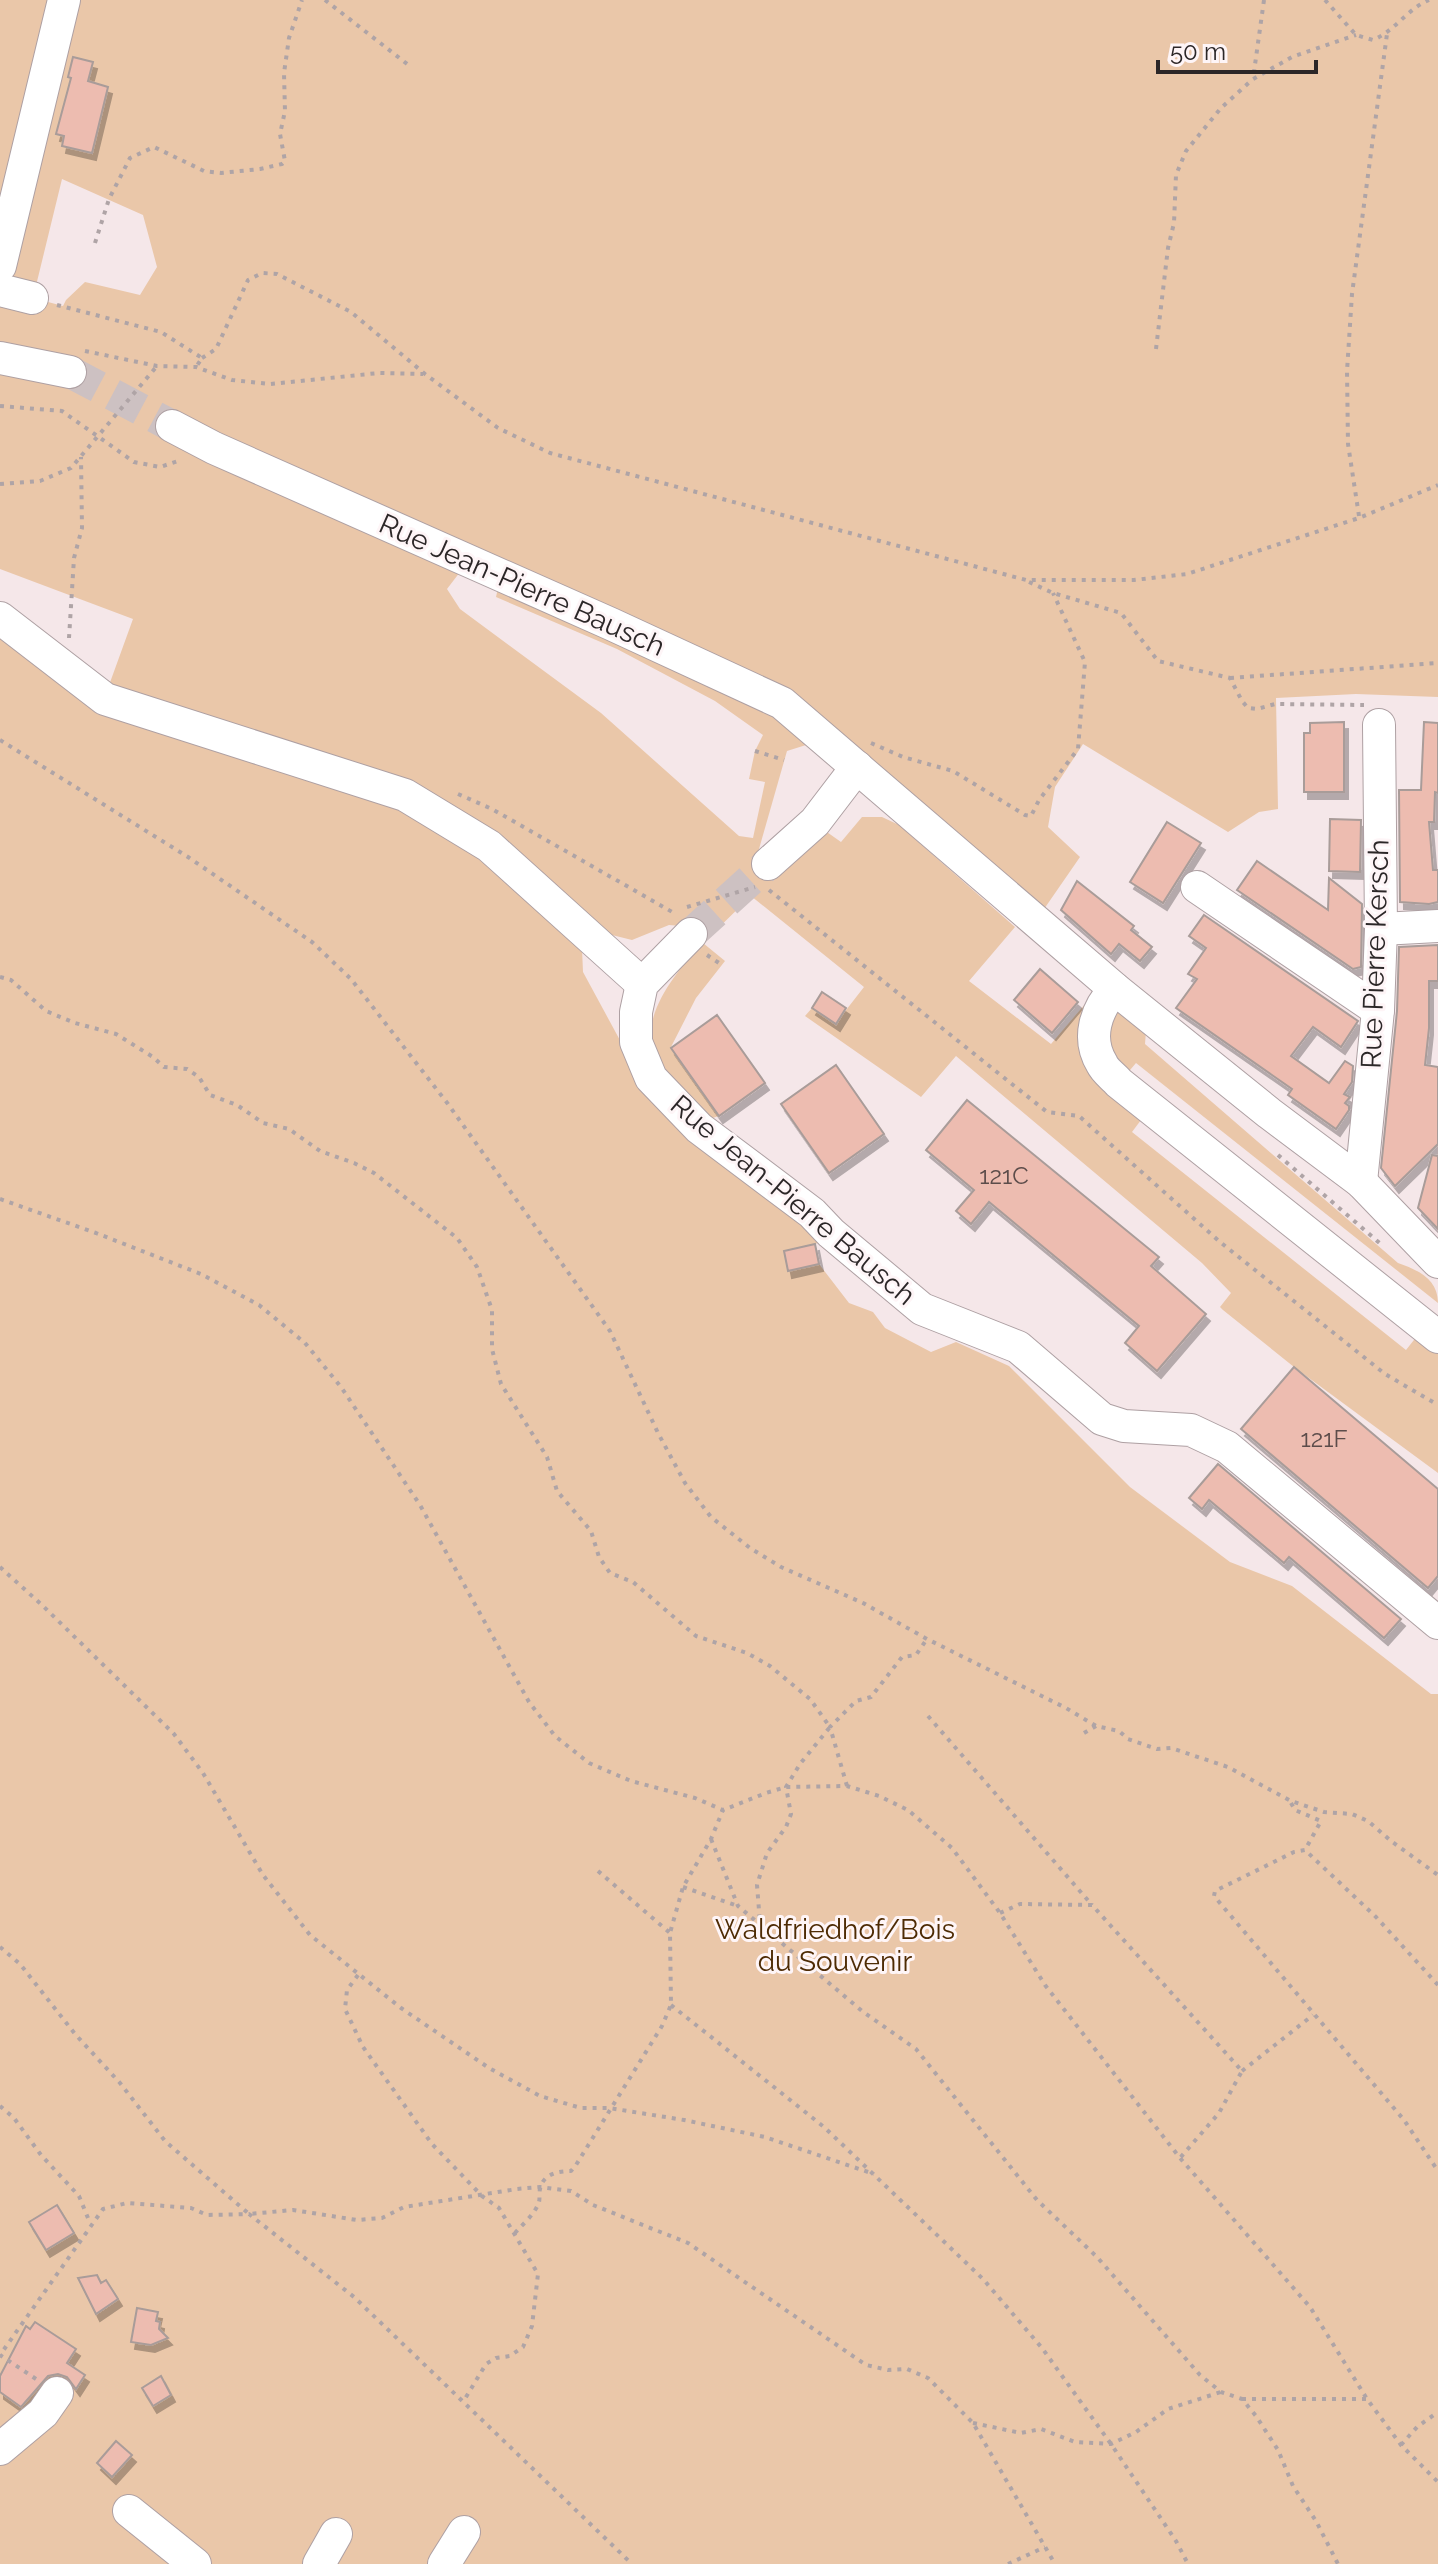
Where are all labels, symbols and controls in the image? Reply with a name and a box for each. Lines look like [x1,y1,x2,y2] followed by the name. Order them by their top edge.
[1158,24,1316,74] scale bar
[1170,37,1226,66] text: 50 m
[374,507,670,663] street label: Rue Jean-Pierre Bausch
[1355,839,1395,1069] street label: Rue Pierre Kersch
[664,1088,922,1312] street label: Rue Jean-Pierre Bausch
[979,1161,1029,1190] house number: 121C
[1300,1424,1348,1453] house number: 121F
[715,1913,955,1978] park label: Waldfriedhof/Bois du Souvenir

